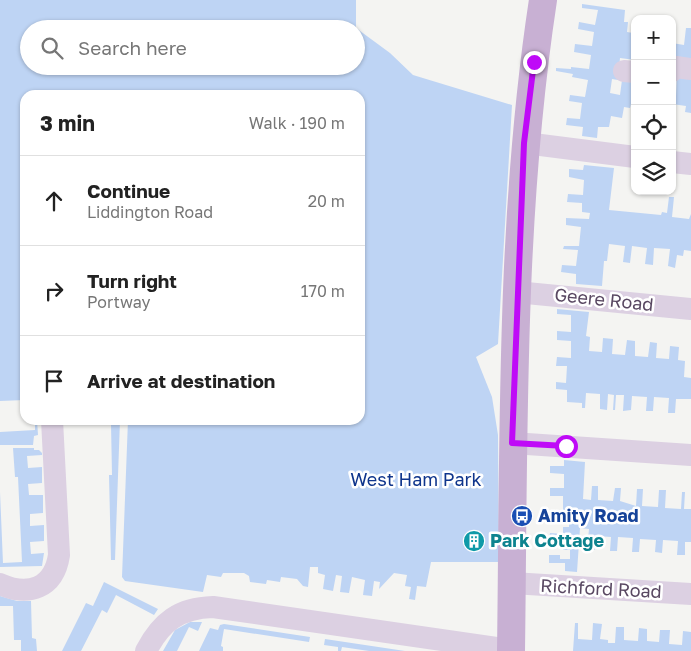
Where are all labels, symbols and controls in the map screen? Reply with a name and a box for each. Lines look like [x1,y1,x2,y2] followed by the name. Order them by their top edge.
[631,15,676,195] map controls
[631,15,676,60] button: +
[20,20,365,75] search box
[38,34,66,62] icon: search
[78,36,187,59] text: Search here
[523,51,546,74] route end
[631,60,676,105] button: −
[631,105,676,150] button: locate
[40,110,95,136] text: 3 min
[249,113,345,133] text: Walk · 190 m
[631,150,676,195] button: layers
[87,179,170,202] text: Continue
[40,187,68,215] icon: ahead
[308,191,345,211] text: 20 m
[87,202,213,222] text: Liddington Road
[87,269,177,292] text: Turn right
[40,277,68,305] icon: right
[301,281,345,301] text: 170 m
[554,283,655,315] street label: Geere Road
[87,292,150,312] text: Portway
[40,367,68,395] icon: arrive
[87,369,275,392] text: Arrive at destination
[555,435,578,458] route start
[350,468,482,490] park label: West Ham Park
[510,504,534,528] bus stop icon: Amity Road
[538,504,639,526] place label: Amity Road
[462,529,486,553] building icon: Park Cottage
[490,529,604,551] place label: Park Cottage
[540,574,662,602] street label: Richford Road

